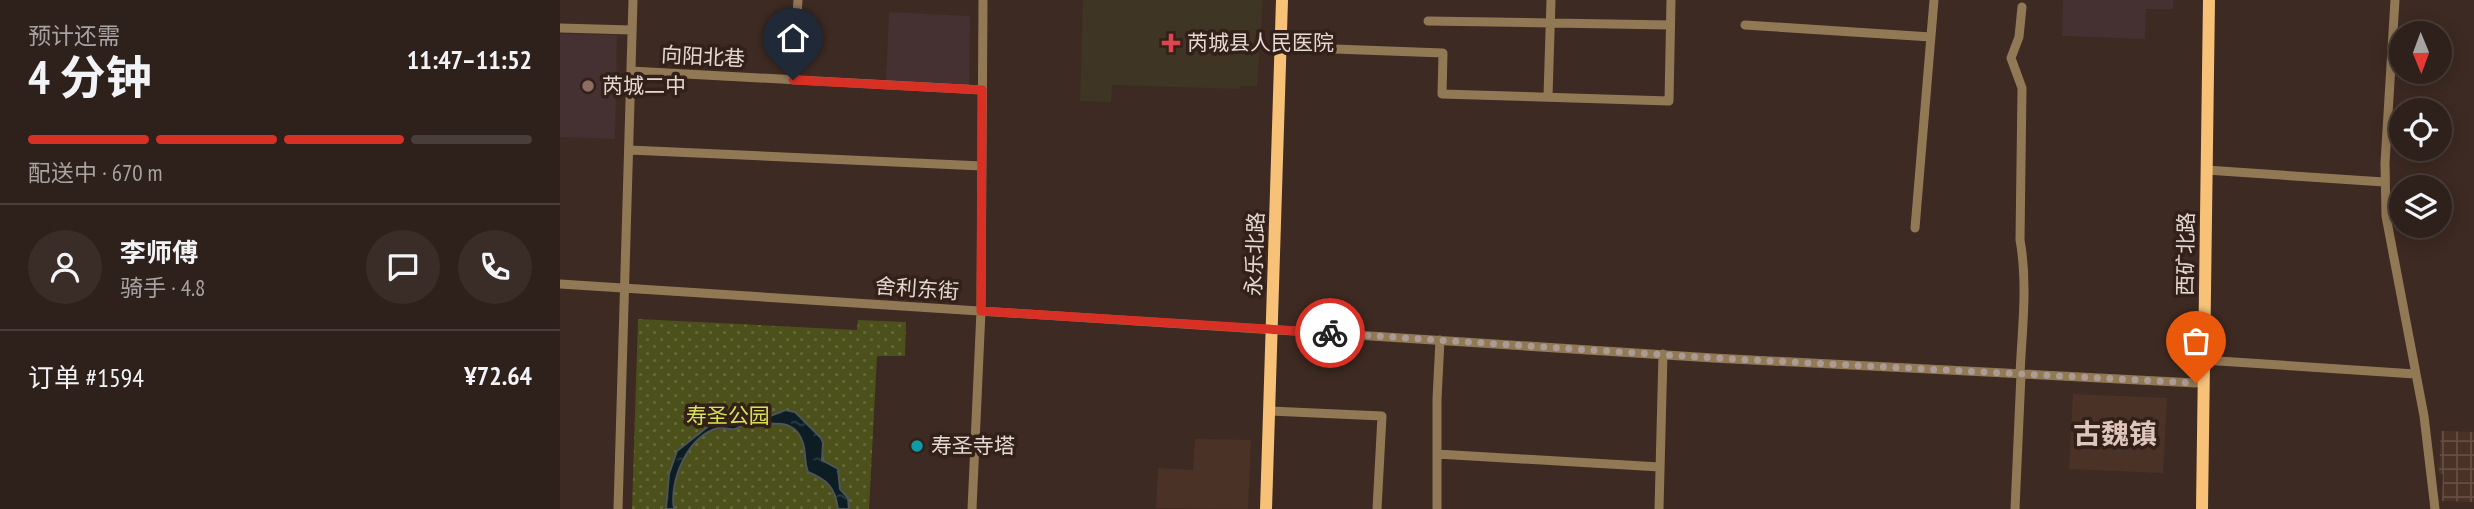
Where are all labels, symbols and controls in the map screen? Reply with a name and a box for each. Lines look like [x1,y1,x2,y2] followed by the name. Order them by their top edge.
[763,8,823,80] pin
[774,19,812,57] icon: home
[28,21,120,50] text: 预计还需
[2389,21,2452,84] north arrow
[2389,21,2452,238] map controls
[1187,29,1334,56] place label: 芮城县人民医院
[1161,33,1181,53] marker: 芮城县人民医院
[660,41,746,72] street label: 向阳北巷
[407,43,532,76] text: 11:47–11:52
[28,47,151,107] text: 4 分钟
[602,72,686,99] place label: 芮城二中
[580,78,596,94] marker: 芮城二中
[2389,98,2452,161] button: locate
[28,158,163,187] text: 配送中 · 670 m
[2389,175,2452,238] button: layers
[1240,212,1269,296] street label: 永乐北路
[2171,212,2200,296] street label: 西矿北路
[28,230,102,304] button: person
[366,230,440,304] button: chat
[458,230,532,304] button: phone
[120,236,198,269] text: 李师傅
[874,272,960,305] street label: 舍利东街
[120,273,205,302] text: 骑手 · 4.8
[1295,298,1365,368] courier
[2166,311,2226,383] pin
[1311,314,1349,352] icon: bike
[2177,322,2215,360] icon: bag
[464,359,532,392] text: ¥72.64
[28,361,144,394] text: 订单 #1594
[686,402,770,429] park label: 寿圣公园
[2073,415,2157,452] district label: 古魏镇
[931,432,1015,459] place label: 寿圣寺塔
[909,438,925,454] marker: 寿圣寺塔

